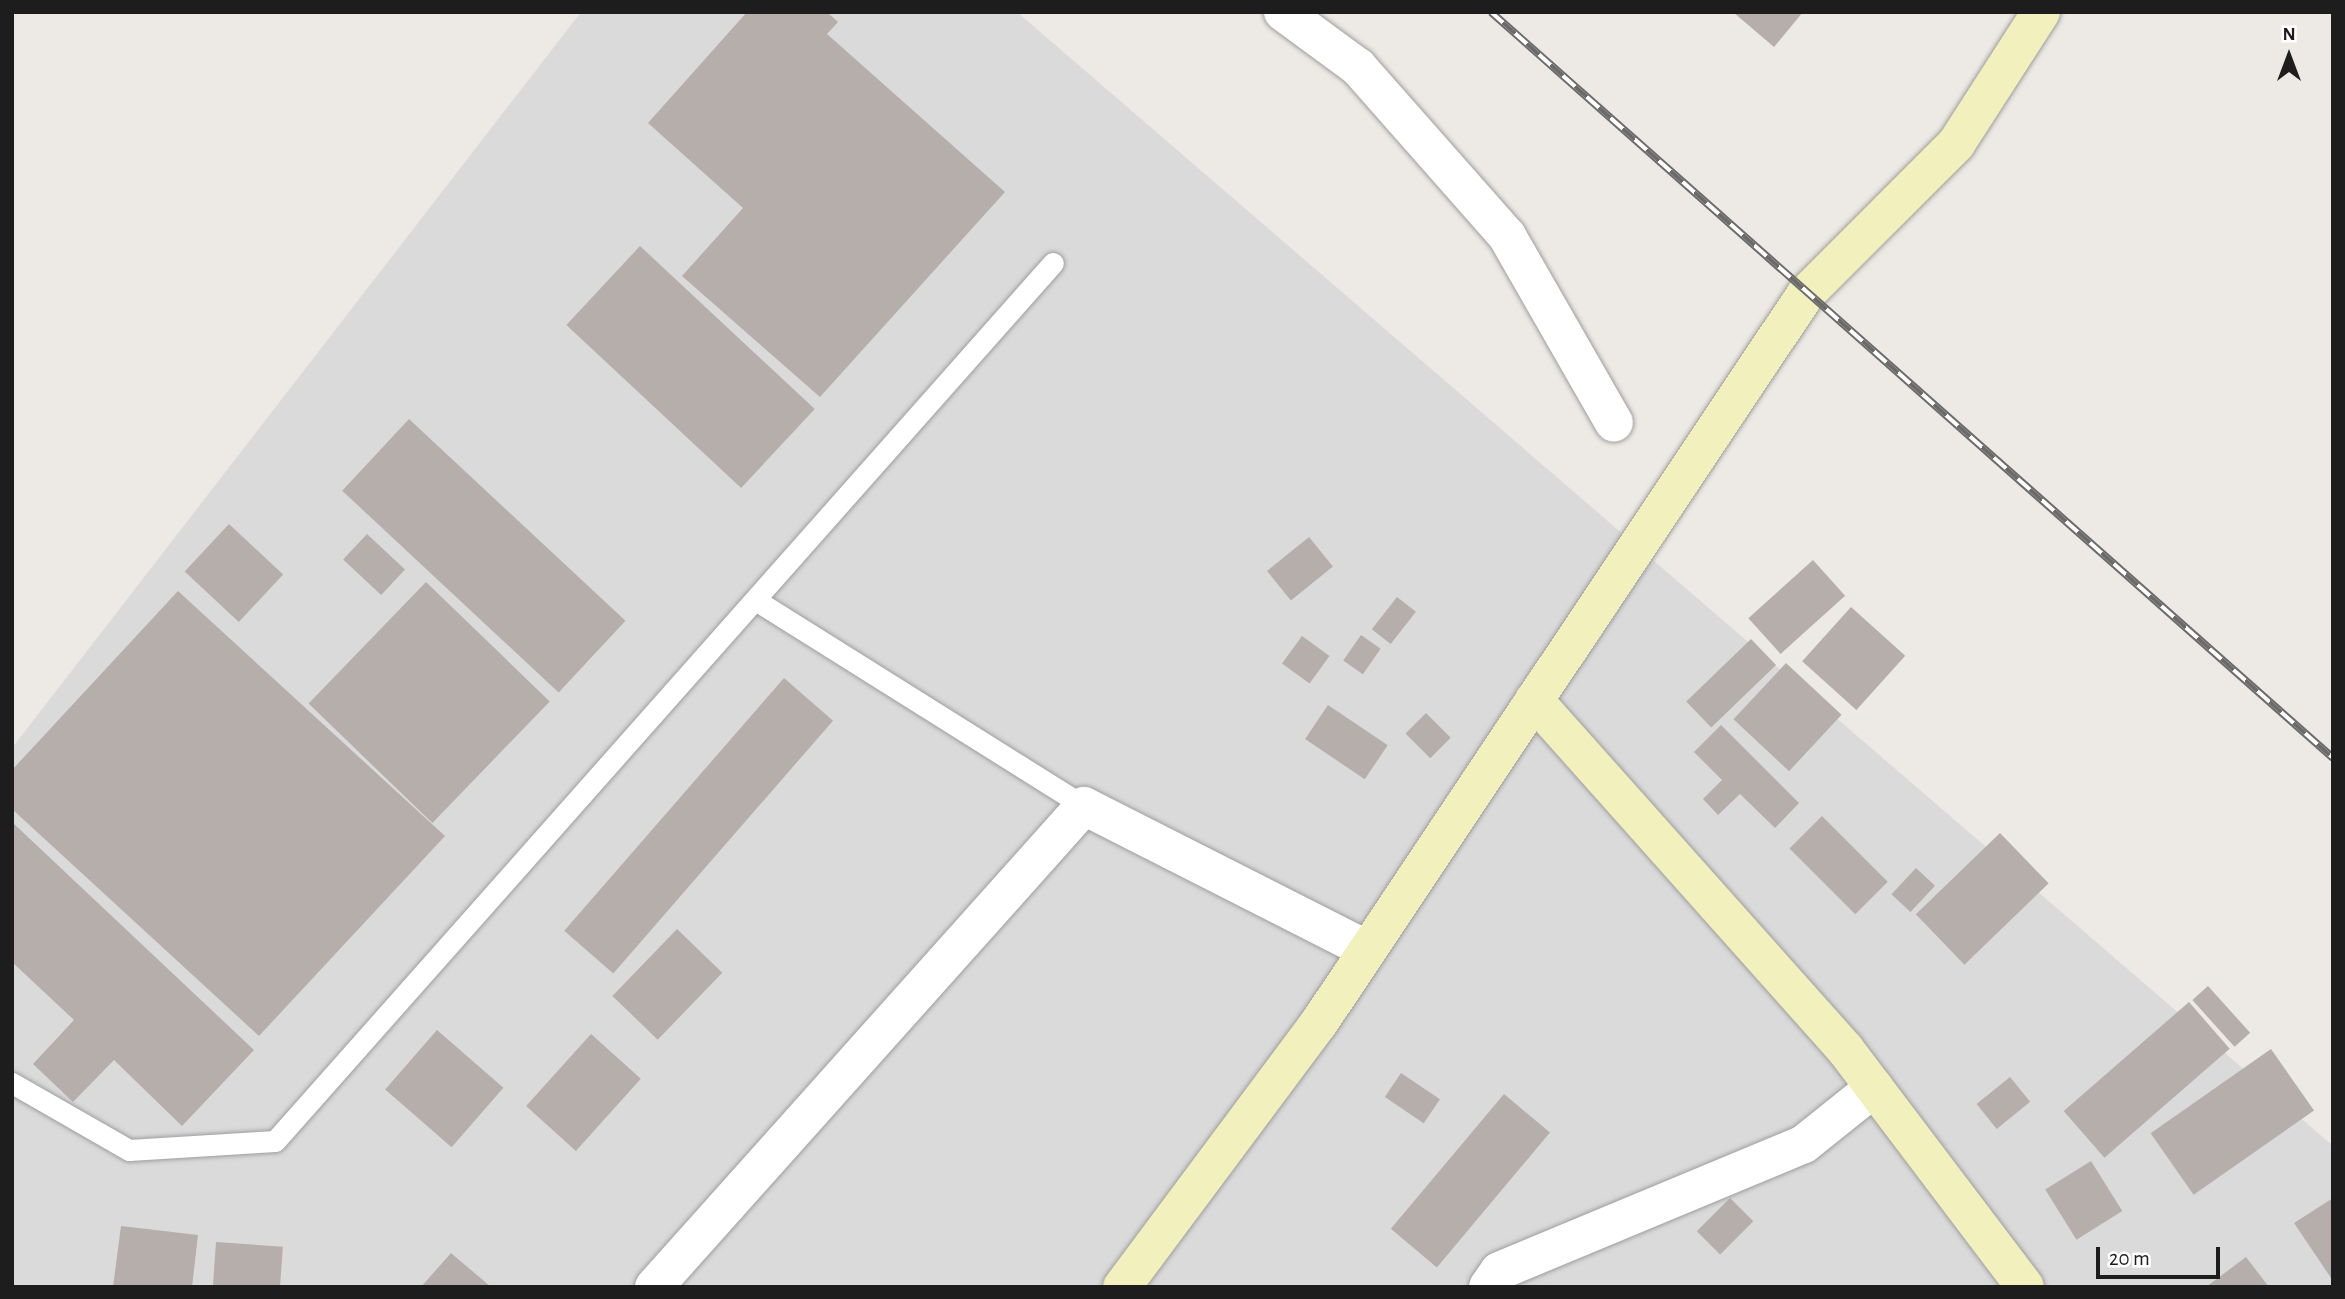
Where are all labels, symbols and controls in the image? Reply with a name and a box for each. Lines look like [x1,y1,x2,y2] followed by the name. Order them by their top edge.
[2254,21,2324,91] north arrow
[2282,25,2296,44] text: N
[2100,1232,2224,1276] scale bar
[2109,1248,2150,1269] text: 20 m

